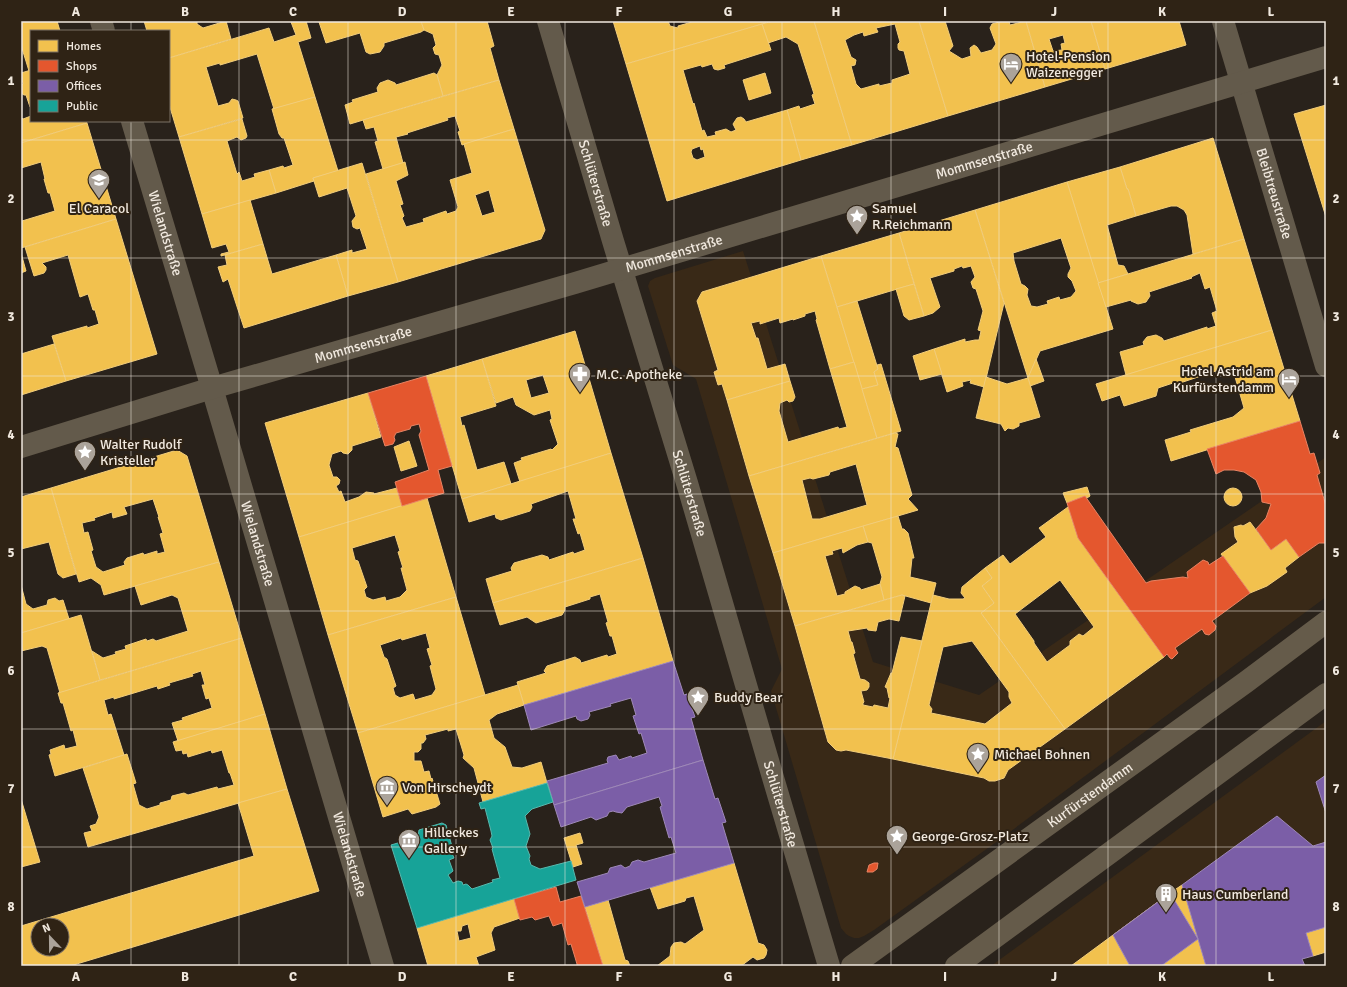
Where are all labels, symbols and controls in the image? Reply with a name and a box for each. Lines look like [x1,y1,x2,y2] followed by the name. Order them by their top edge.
[72,4,81,20] text: A
[181,4,189,20] text: B
[289,4,297,20] text: C
[398,4,407,20] text: D
[507,4,515,20] text: E
[616,4,623,20] text: F
[724,4,732,20] text: G
[832,4,840,20] text: H
[943,4,947,20] text: I
[1051,4,1057,20] text: J
[1158,4,1166,20] text: K
[1268,4,1275,20] text: L
[30,30,170,122] legend
[66,39,101,54] text: Homes
[1026,48,1110,81] place label: Hotel-Pension Waizenegger
[998,51,1024,84] hotel icon: Hotel-Pension Waizenegger
[66,59,97,74] text: Shops
[7,73,15,89] text: 1
[1332,73,1340,89] text: 1
[66,79,101,94] text: Offices
[66,99,98,114] text: Public
[575,138,616,229] street label: Schlüterstraße
[934,138,1035,183] street label: Mommsenstraße
[1252,146,1296,241] street label: Bleibtreustraße
[86,167,112,200] school or university icon: El Caracol
[144,189,186,278] street label: Wielandstraße
[7,191,15,207] text: 2
[1332,191,1340,207] text: 2
[69,200,129,217] place label: El Caracol
[872,200,951,233] place label: Samuel R.Reichmann
[844,203,870,236] place icon: Samuel R.Reichmann
[623,231,725,276] street label: Mommsenstraße
[7,309,15,325] text: 3
[1332,309,1340,325] text: 3
[312,323,414,367] street label: Mommsenstraße
[567,361,593,394] pharmacy icon: M.C. Apotheke
[1173,363,1274,396] place label: Hotel Astrid am Kurfürstendamm
[596,366,682,383] place label: M.C. Apotheke
[1276,366,1302,399] hotel icon: Hotel Astrid am Kurfürstendamm
[7,427,15,443] text: 4
[1332,427,1340,443] text: 4
[100,436,183,469] place label: Walter Rudolf Kristeller
[72,439,98,472] place icon: Walter Rudolf Kristeller
[668,448,710,539] street label: Schlüterstraße
[237,499,278,588] street label: Wielandstraße
[7,545,15,561] text: 5
[1332,545,1340,561] text: 5
[7,663,15,679] text: 6
[1332,663,1340,679] text: 6
[685,684,711,717] place icon: Buddy Bear
[714,689,783,706] place label: Buddy Bear
[965,741,991,774] place icon: Michael Bohnen
[994,746,1090,763] place label: Michael Bohnen
[760,759,801,850] street label: Schlüterstraße
[1044,759,1136,832] street label: Kurfürstendamm
[374,774,400,807] museum icon: Von Hirscheydt
[402,779,492,796] place label: Von Hirscheydt
[7,781,15,797] text: 7
[1332,781,1340,797] text: 7
[329,810,370,899] street label: Wielandstraße
[884,823,910,856] place icon: George-Grosz-Platz
[424,824,479,857] place label: Hilleckes Gallery
[396,827,422,860] museum icon: Hilleckes Gallery
[912,828,1028,845] place label: George-Grosz-Platz
[1153,881,1179,914] building icon: Haus Cumberland
[1182,886,1288,903] place label: Haus Cumberland
[7,899,15,915] text: 8
[1332,899,1340,915] text: 8
[30,917,70,957] north arrow
[40,921,52,936] text: N
[72,969,81,985] text: A
[181,969,189,985] text: B
[289,969,297,985] text: C
[398,969,407,985] text: D
[507,969,515,985] text: E
[616,969,623,985] text: F
[724,969,732,985] text: G
[832,969,840,985] text: H
[943,969,947,985] text: I
[1051,969,1057,985] text: J
[1158,969,1166,985] text: K
[1268,969,1275,985] text: L

